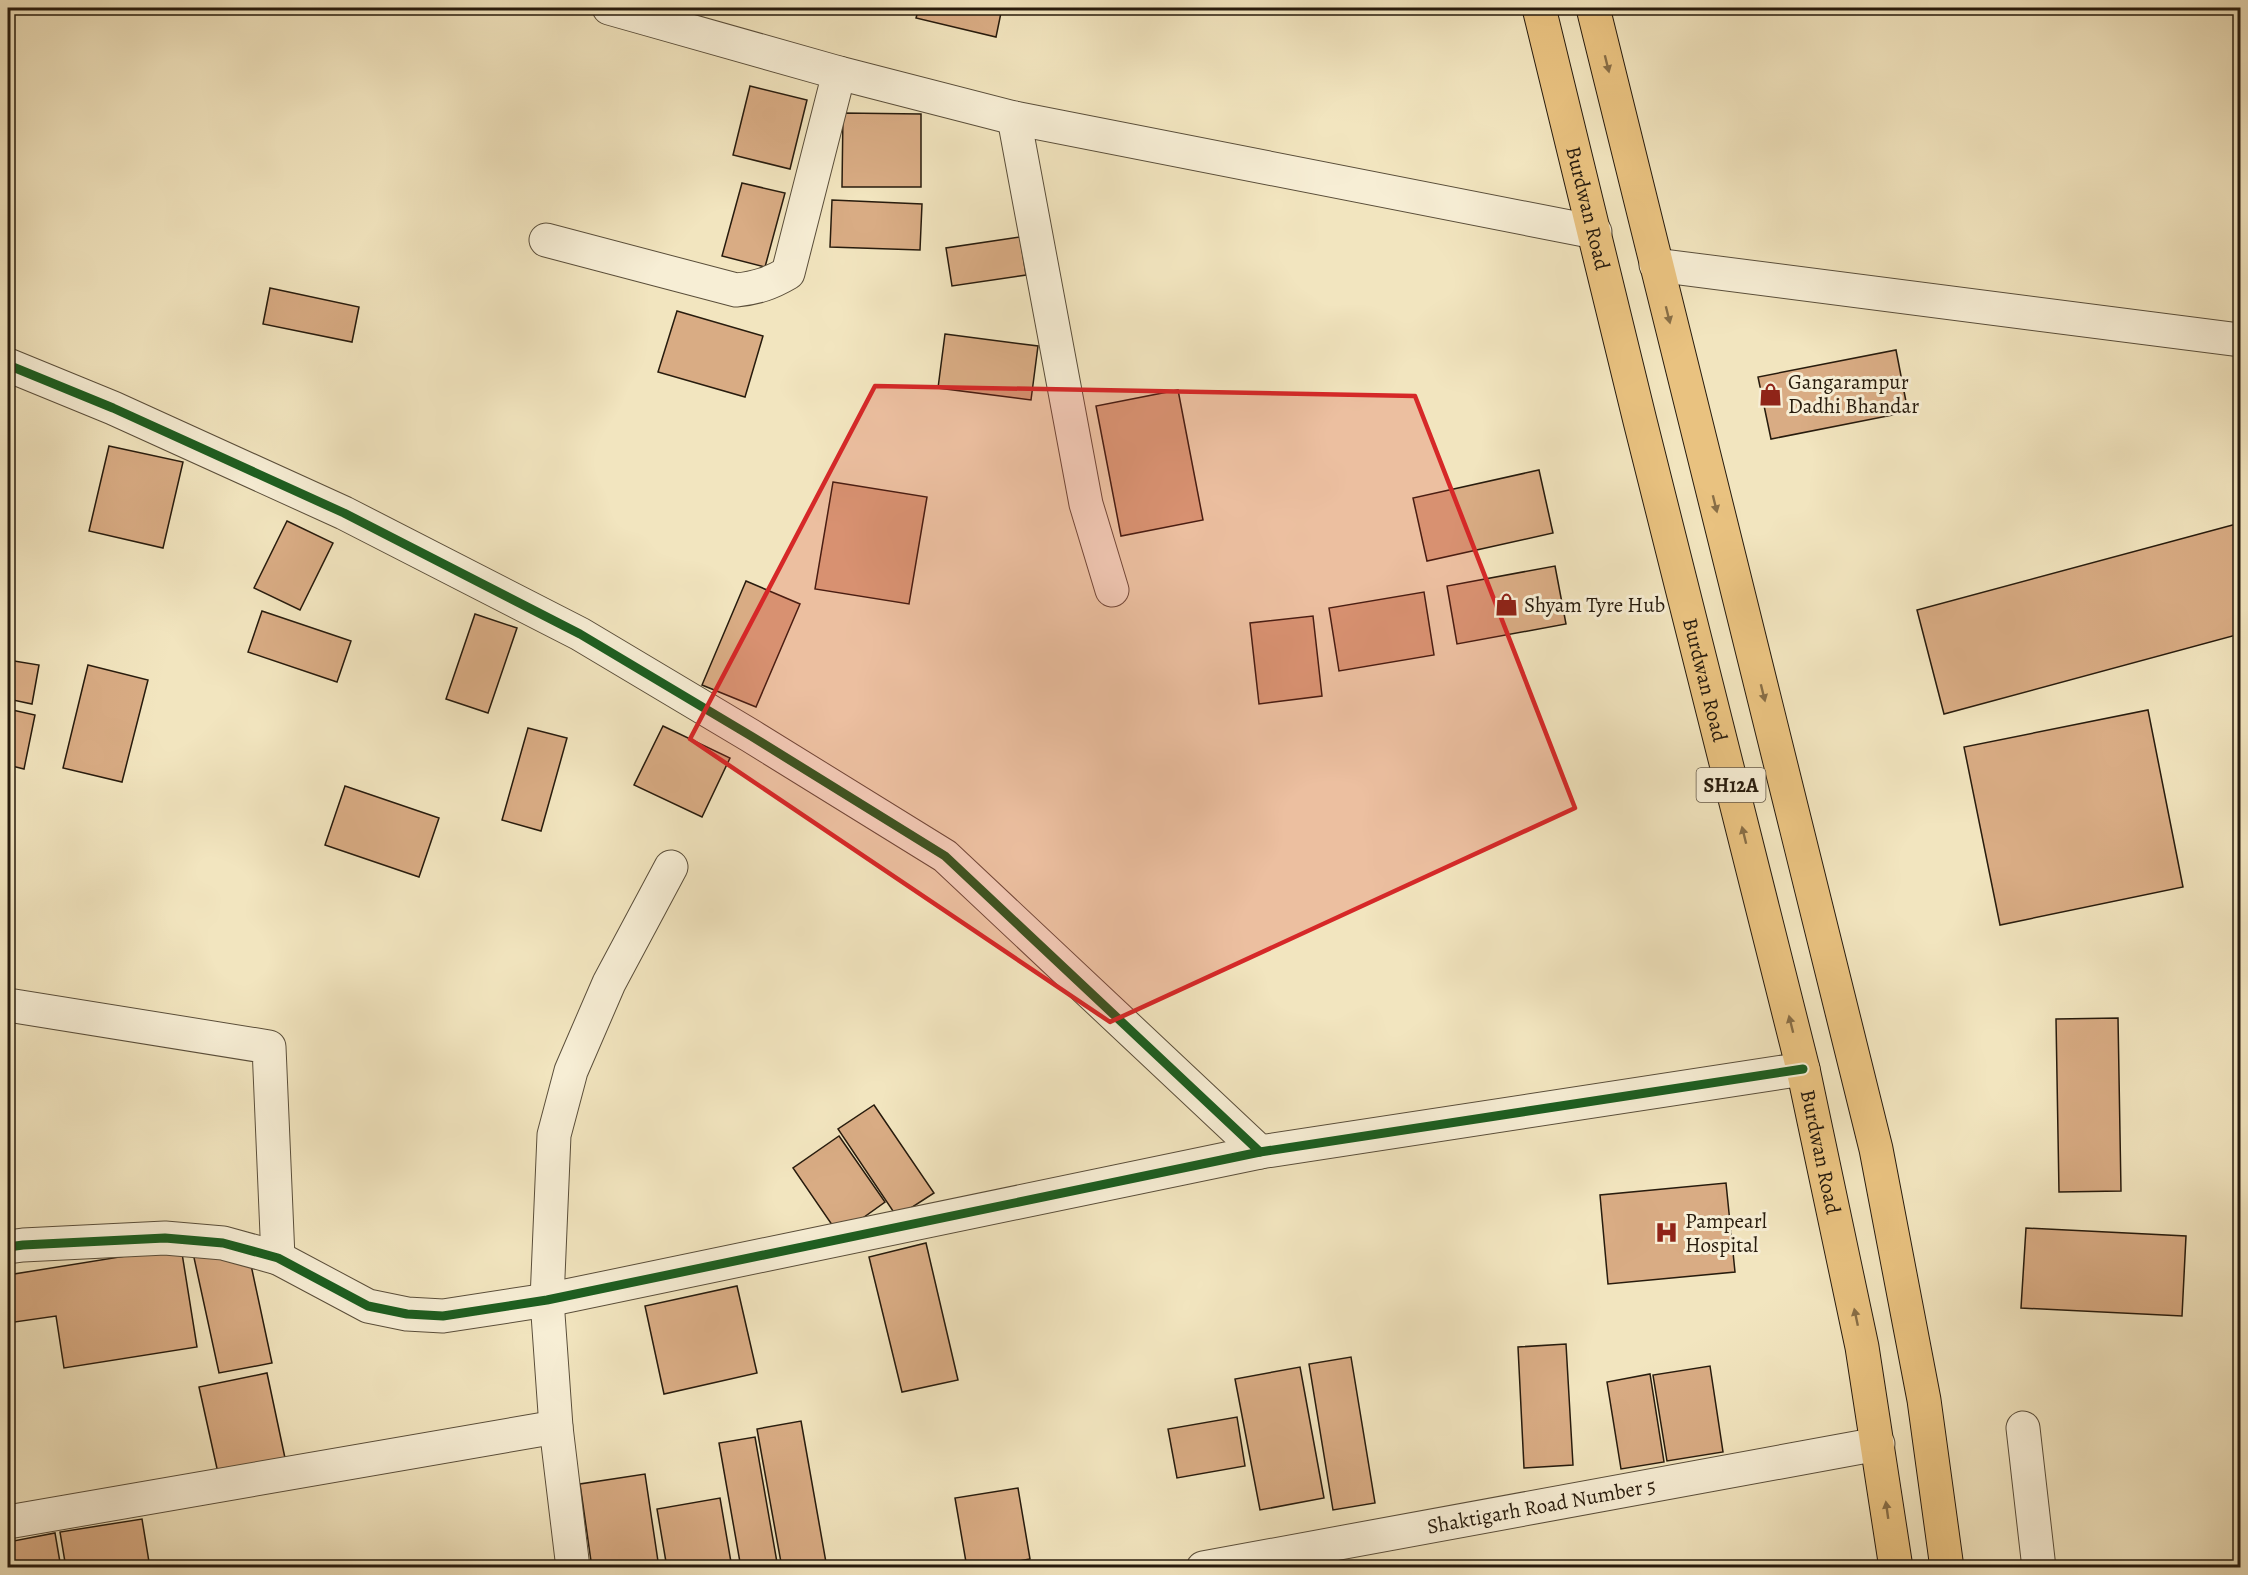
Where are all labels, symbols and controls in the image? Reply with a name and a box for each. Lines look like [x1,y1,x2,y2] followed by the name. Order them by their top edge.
[1603,55,1613,74] one-way arrow
[1559,143,1617,274] street label: Burdwan Road
[1664,306,1674,324] one-way arrow
[1788,368,1919,420] place label: Gangarampur Dadhi Bhandar
[1757,381,1783,407] shop icon: Gangarampur Dadhi Bhandar
[1711,495,1721,513] one-way arrow
[1524,591,1665,619] place label: Shyam Tyre Hub
[1493,592,1519,618] shop icon: Shyam Tyre Hub
[1676,615,1734,745] street label: Burdwan Road
[1758,684,1768,703] one-way arrow
[1696,768,1766,802] road number: SH12A
[1738,826,1748,844] one-way arrow
[1786,1015,1796,1033] one-way arrow
[1794,1087,1848,1217] street label: Burdwan Road
[1685,1207,1767,1259] place label: Pampearl Hospital
[1654,1220,1680,1246] hospital icon: Pampearl Hospital
[1850,1308,1860,1327] one-way arrow
[1425,1471,1658,1541] street label: Shaktigarh Road Number 5
[1883,1500,1892,1519] one-way arrow

